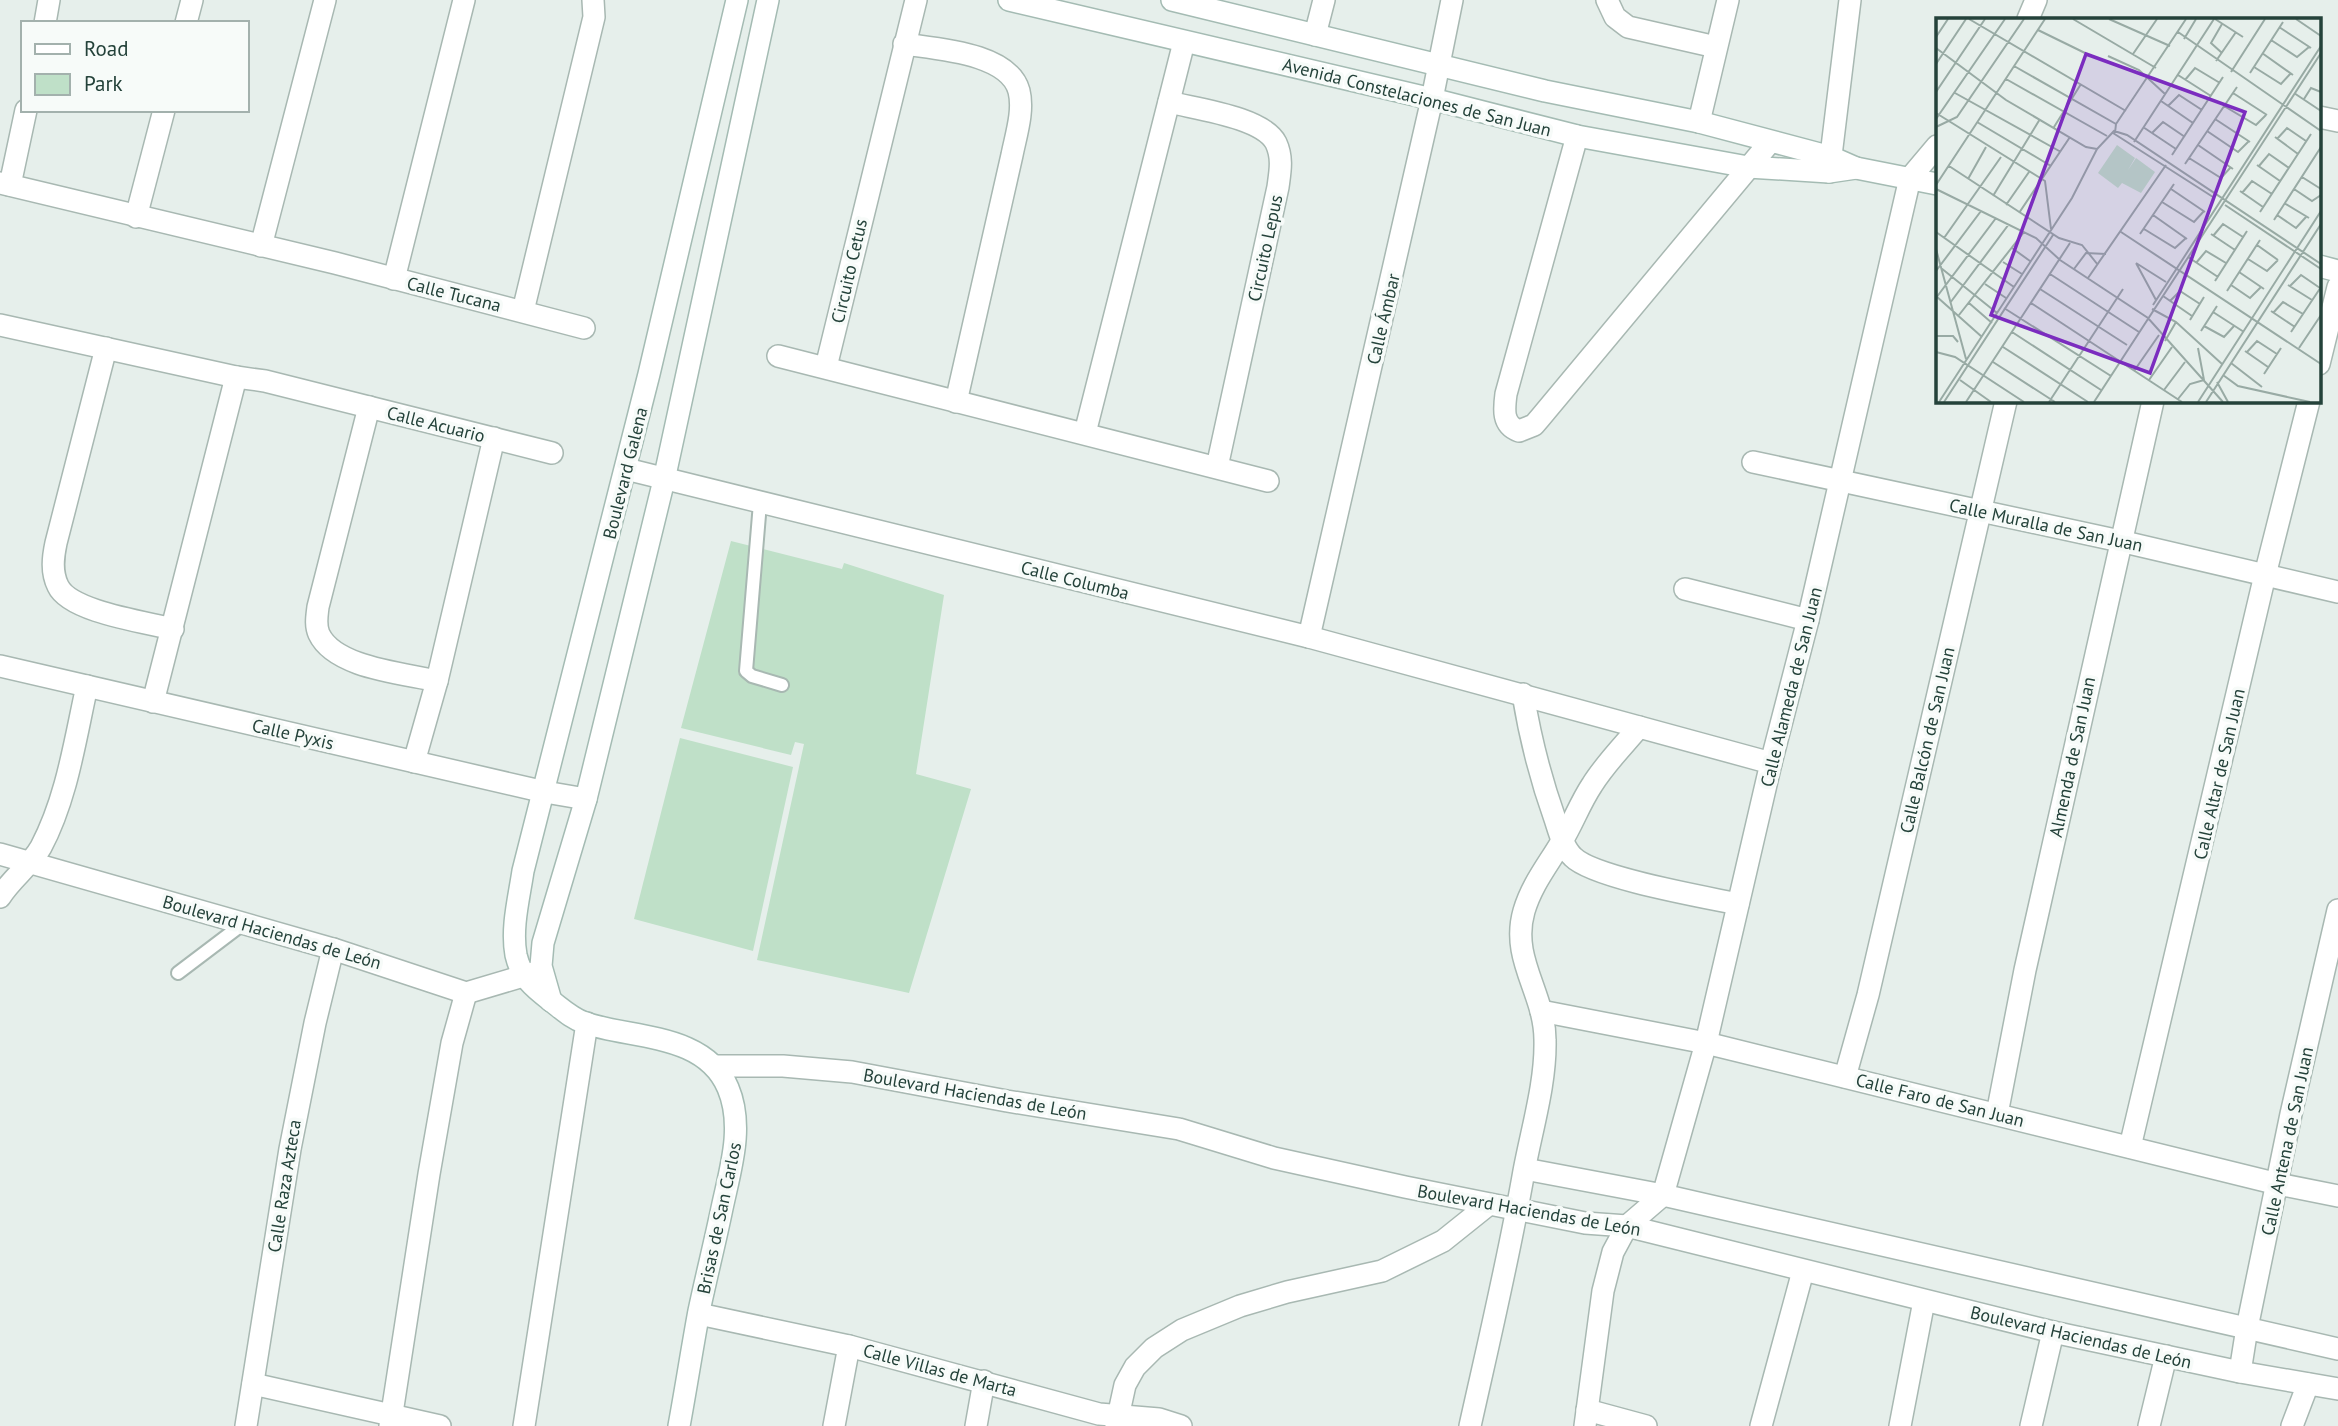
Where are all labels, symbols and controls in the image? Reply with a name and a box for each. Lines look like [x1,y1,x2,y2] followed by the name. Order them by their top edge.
[1936,18,2320,402] inset map
[21,21,248,112] legend
[84,35,128,62] text: Road
[1280,52,1554,142] street label: Avenida Constelaciones de San Juan
[84,70,123,97] text: Park
[1242,192,1288,304] street label: Circuito Lepus
[826,217,872,325] street label: Circuito Cetus
[404,271,504,317] street label: Calle Tucana
[1361,271,1405,367] street label: Calle Ámbar
[384,401,488,447] street label: Calle Acuario
[597,405,653,541] street label: Boulevard Galena
[1947,493,2145,557] street label: Calle Muralla de San Juan
[1018,555,1132,605] street label: Calle Columba
[1755,585,1827,789] street label: Calle Alameda de San Juan
[1894,645,1960,835] street label: Calle Balcón de San Juan
[2044,675,2100,839] street label: Almenda de San Juan
[2188,686,2250,862] street label: Calle Altar de San Juan
[250,713,336,755] street label: Calle Pyxis
[160,890,384,974] street label: Boulevard Haciendas de León
[2256,1045,2318,1237] street label: Calle Antena de San Juan
[862,1063,1088,1125] street label: Boulevard Haciendas de León
[1853,1068,2027,1132] street label: Calle Faro de San Juan
[262,1118,306,1254] street label: Calle Raza Azteca
[692,1140,746,1296] street label: Brisas de San Carlos
[1416,1179,1642,1241] street label: Boulevard Haciendas de León
[1968,1300,2194,1374] street label: Boulevard Haciendas de León
[861,1338,1019,1402] street label: Calle Villas de Marta

